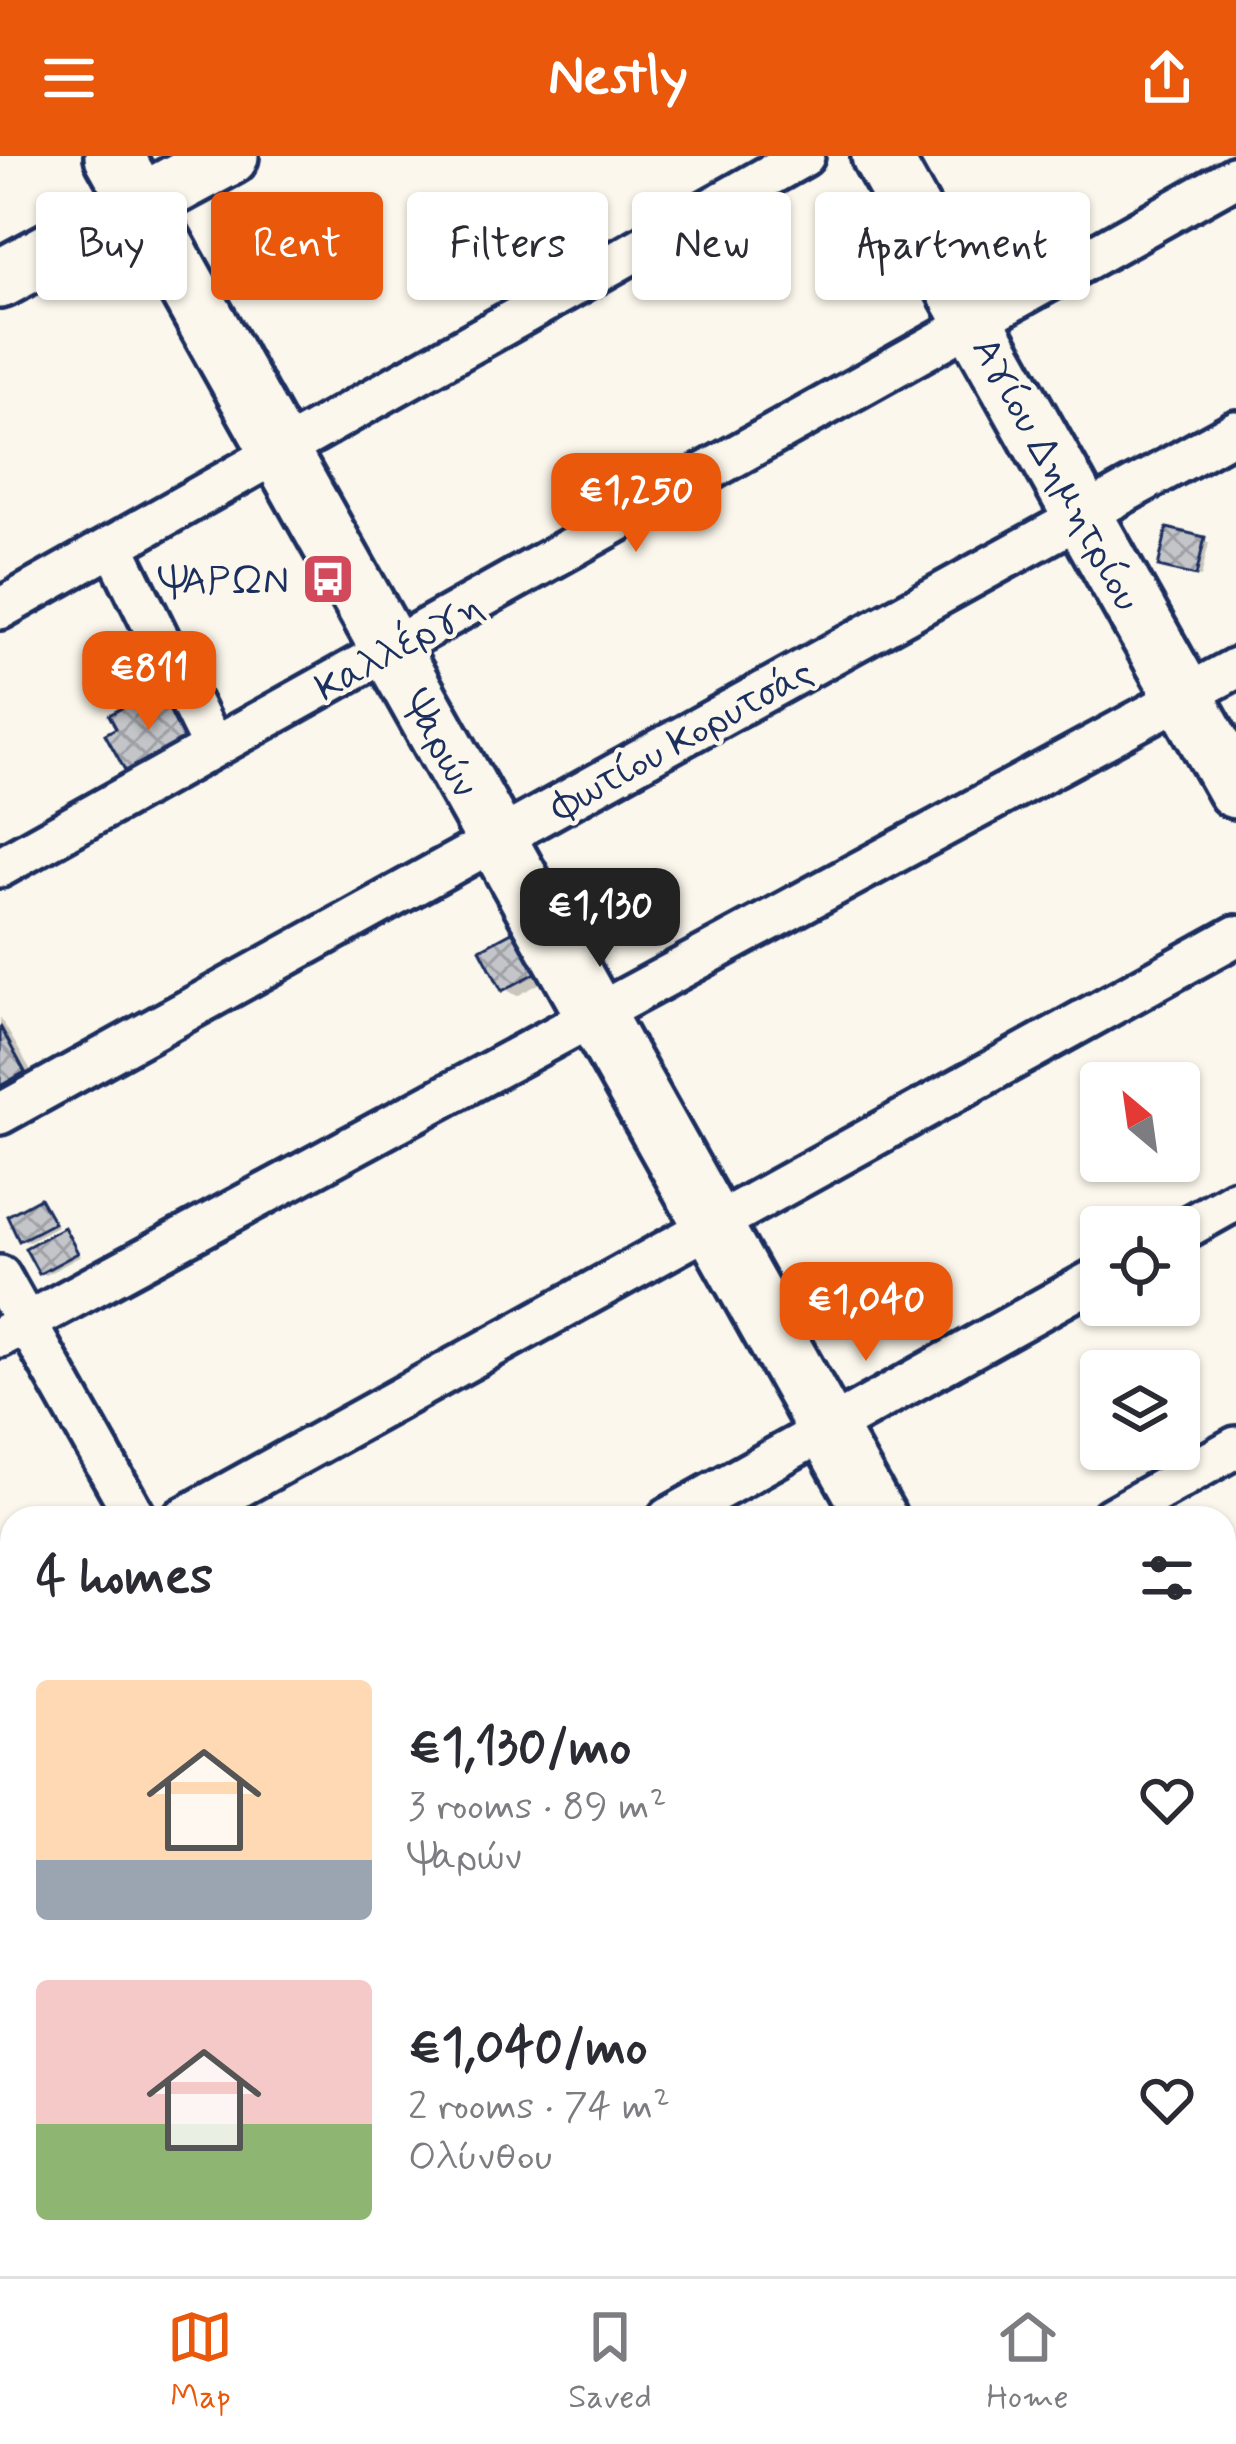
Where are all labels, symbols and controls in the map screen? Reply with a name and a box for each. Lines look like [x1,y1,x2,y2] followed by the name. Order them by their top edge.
[548,43,688,114] text: Nestly
[36,45,102,111] icon: menu
[1134,45,1200,111] icon: share
[36,192,187,300] chip: Buy
[211,192,383,300] chip: Rent
[407,192,608,300] chip: Filters
[632,192,791,300] chip: New
[815,192,1090,300] chip: Apartment
[959,329,1151,621] street label: Αγίου Δημητρίου
[538,453,734,555] pin: €1,250
[578,466,694,517] text: €1,250
[300,551,356,607] bus stop icon: ΨΑΡΩΝ
[158,557,289,608] place label: ΨΑΡΩΝ
[307,581,493,715] street label: Καλλέργη
[78,631,220,733] pin: €811
[109,644,189,695] text: €811
[541,648,823,835] street label: Φωτίου Κορυτσάς
[389,682,489,807] street label: Ψαρών
[502,868,698,970] pin: €1,130
[547,881,653,932] text: €1,130
[1080,1062,1200,1182] north arrow
[1080,1062,1200,1470] map controls
[1080,1206,1200,1326] button: locate
[768,1262,964,1364] pin: €1,040
[807,1275,925,1326] text: €1,040
[1080,1350,1200,1470] button: layers
[36,1545,213,1611] text: 4 homes
[1134,1545,1200,1611] icon: filters
[408,1716,631,1782] text: €1,130/mo
[132,1728,276,1872] icon: home
[1134,1767,1200,1833] icon: heart
[408,1782,667,1833] text: 3 rooms · 89 m²
[408,1833,522,1884] text: Ψαρών
[408,2016,648,2082] text: €1,040/mo
[132,2028,276,2172] icon: home
[1134,2067,1200,2133] icon: heart
[408,2082,670,2133] text: 2 rooms · 74 m²
[408,2133,552,2184] text: Ολύνθου
[167,2304,233,2420] tab: Map
[568,2304,652,2420] tab: Saved
[987,2304,1069,2420] tab: Home

